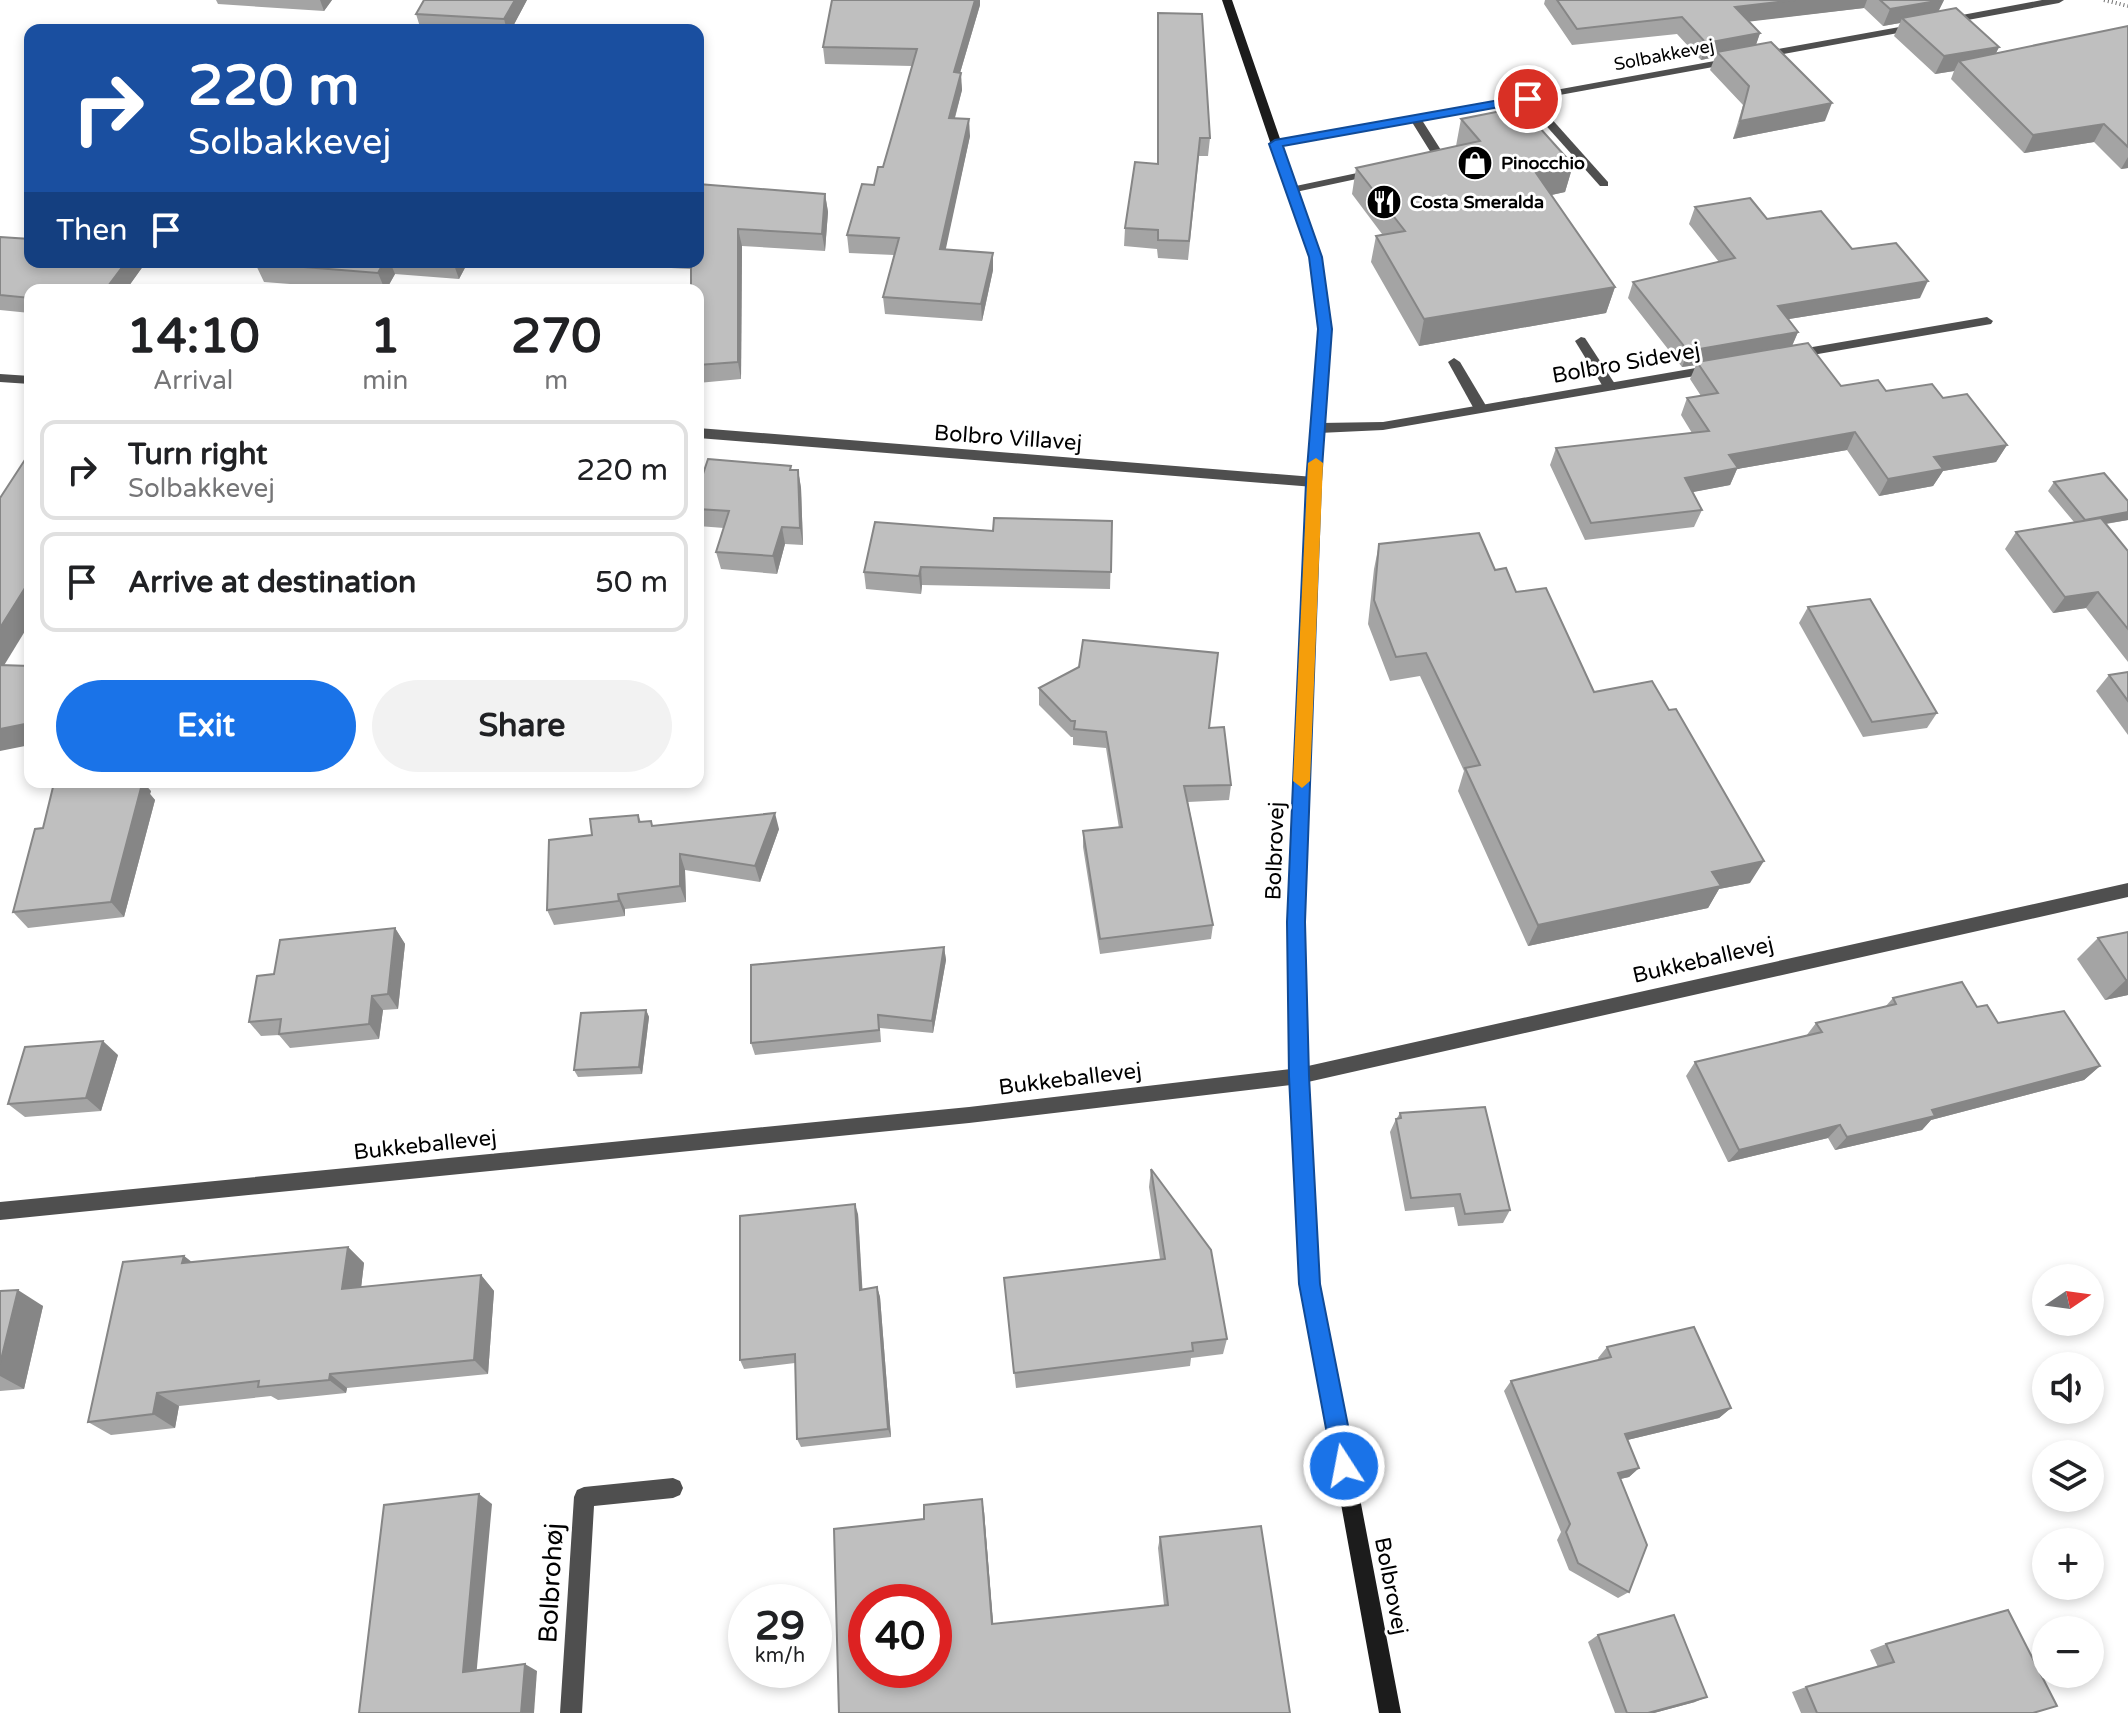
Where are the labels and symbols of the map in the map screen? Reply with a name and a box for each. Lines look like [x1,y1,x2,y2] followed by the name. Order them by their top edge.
[1612,34,1716,76] street label: Solbakkevej
[1494,65,1562,133] pin
[1456,144,1494,182] shop icon: Pinocchio
[1501,152,1585,174] place label: Pinocchio
[1365,183,1403,221] restaurant icon: Costa Smeralda
[1410,191,1544,213] place label: Costa Smeralda
[1550,337,1702,389] street label: Bolbro Sidevej
[933,420,1083,456] street label: Bolbro Villavej
[1260,801,1290,901] street label: Bolbrovej
[1630,931,1776,989] street label: Bukkeballevej
[997,1057,1143,1101] street label: Bukkeballevej
[352,1125,498,1165] street label: Bukkeballevej
[2032,1264,2104,1336] north arrow
[1302,1424,1386,1508] position arrow
[532,1522,570,1644] street label: Bolbrohøj
[1369,1535,1413,1637] street label: Bolbrovej
[848,1584,952,1688] speed limit sign: 40

